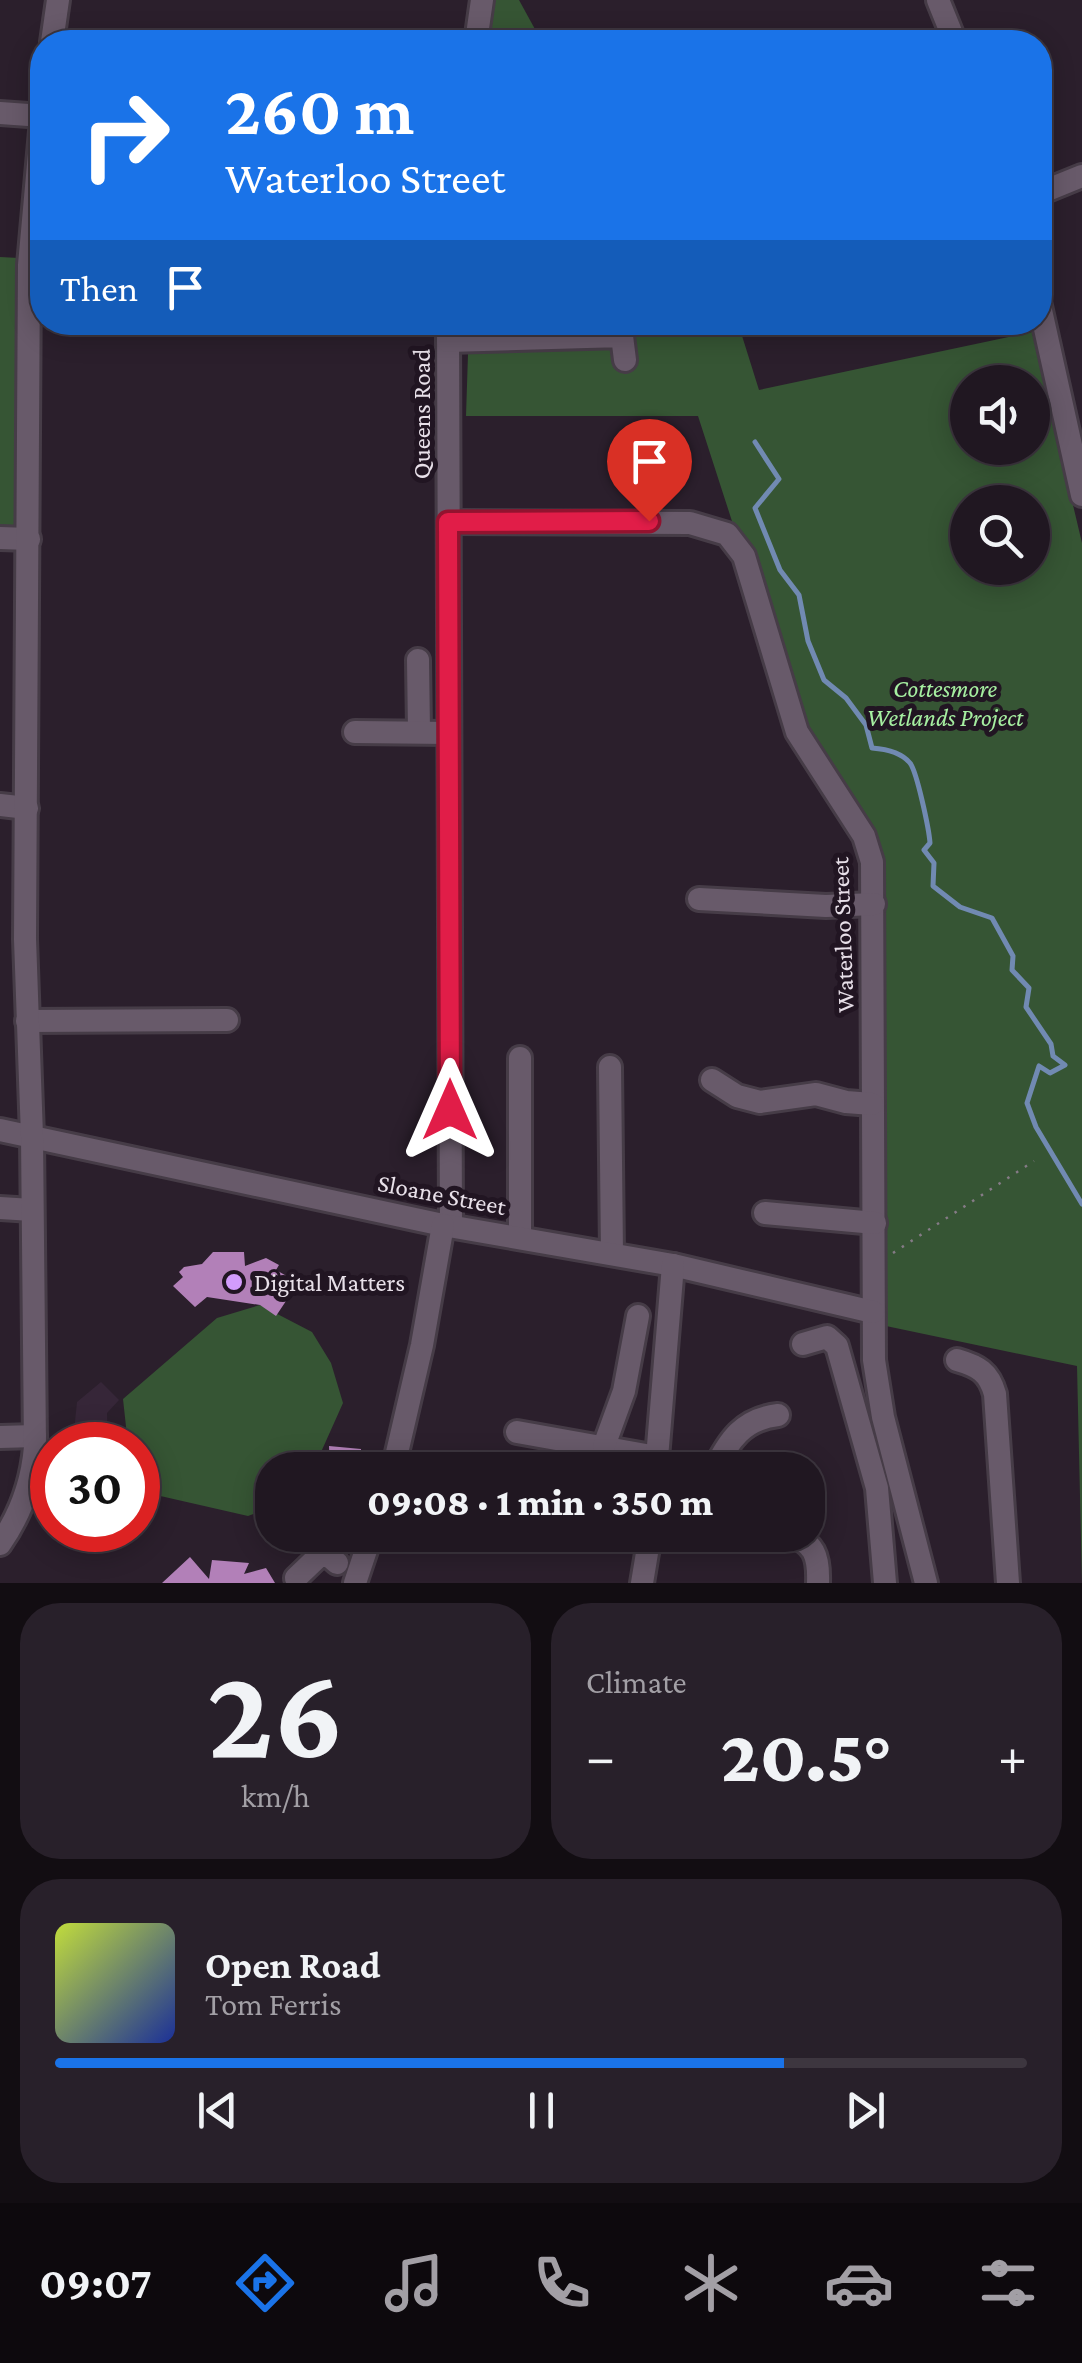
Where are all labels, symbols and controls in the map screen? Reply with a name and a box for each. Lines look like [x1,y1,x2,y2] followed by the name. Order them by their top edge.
[60,70,190,200] icon: right
[225,71,414,149] text: 260 m
[225,153,506,203] text: Waterloo Street
[158,260,213,315] icon: arrive
[60,267,138,309] text: Then
[408,349,435,479] street label: Queens Road
[950,365,1050,585] map controls
[950,365,1050,465] button: sound
[607,419,692,522] pin
[622,434,677,489] icon: arrive
[950,485,1050,585] button: search
[867,675,1024,732] park label: Cottesmore Wetlands Project
[826,856,859,1013] street label: Waterloo Street
[398,1058,502,1162] position arrow
[376,1169,509,1220] street label: Sloane Street
[254,1269,405,1297] place label: Digital Matters
[223,1271,245,1293] marker: Digital Matters
[30,1422,160,1552] speed limit sign: 30
[367,1481,713,1523] text: 09:08 · 1 min · 350 m
[207,1640,344,1785] text: 26
[586,1664,687,1700] text: Climate
[721,1714,892,1797] text: 20.5°
[586,1726,615,1787] text: −
[998,1726,1027,1787] text: +
[241,1778,310,1814] text: km/h
[205,1944,381,1986] text: Open Road
[205,1986,342,2022] text: Tom Ferris
[190,2083,245,2138] icon: previous
[514,2083,569,2138] icon: pause
[838,2083,893,2138] icon: next
[230,2248,300,2318] icon: directions
[379,2248,449,2318] icon: music
[527,2248,597,2318] icon: phone
[676,2248,746,2318] icon: climate
[824,2248,894,2318] icon: car
[973,2248,1043,2318] icon: filters
[39,2258,152,2308] text: 09:07

